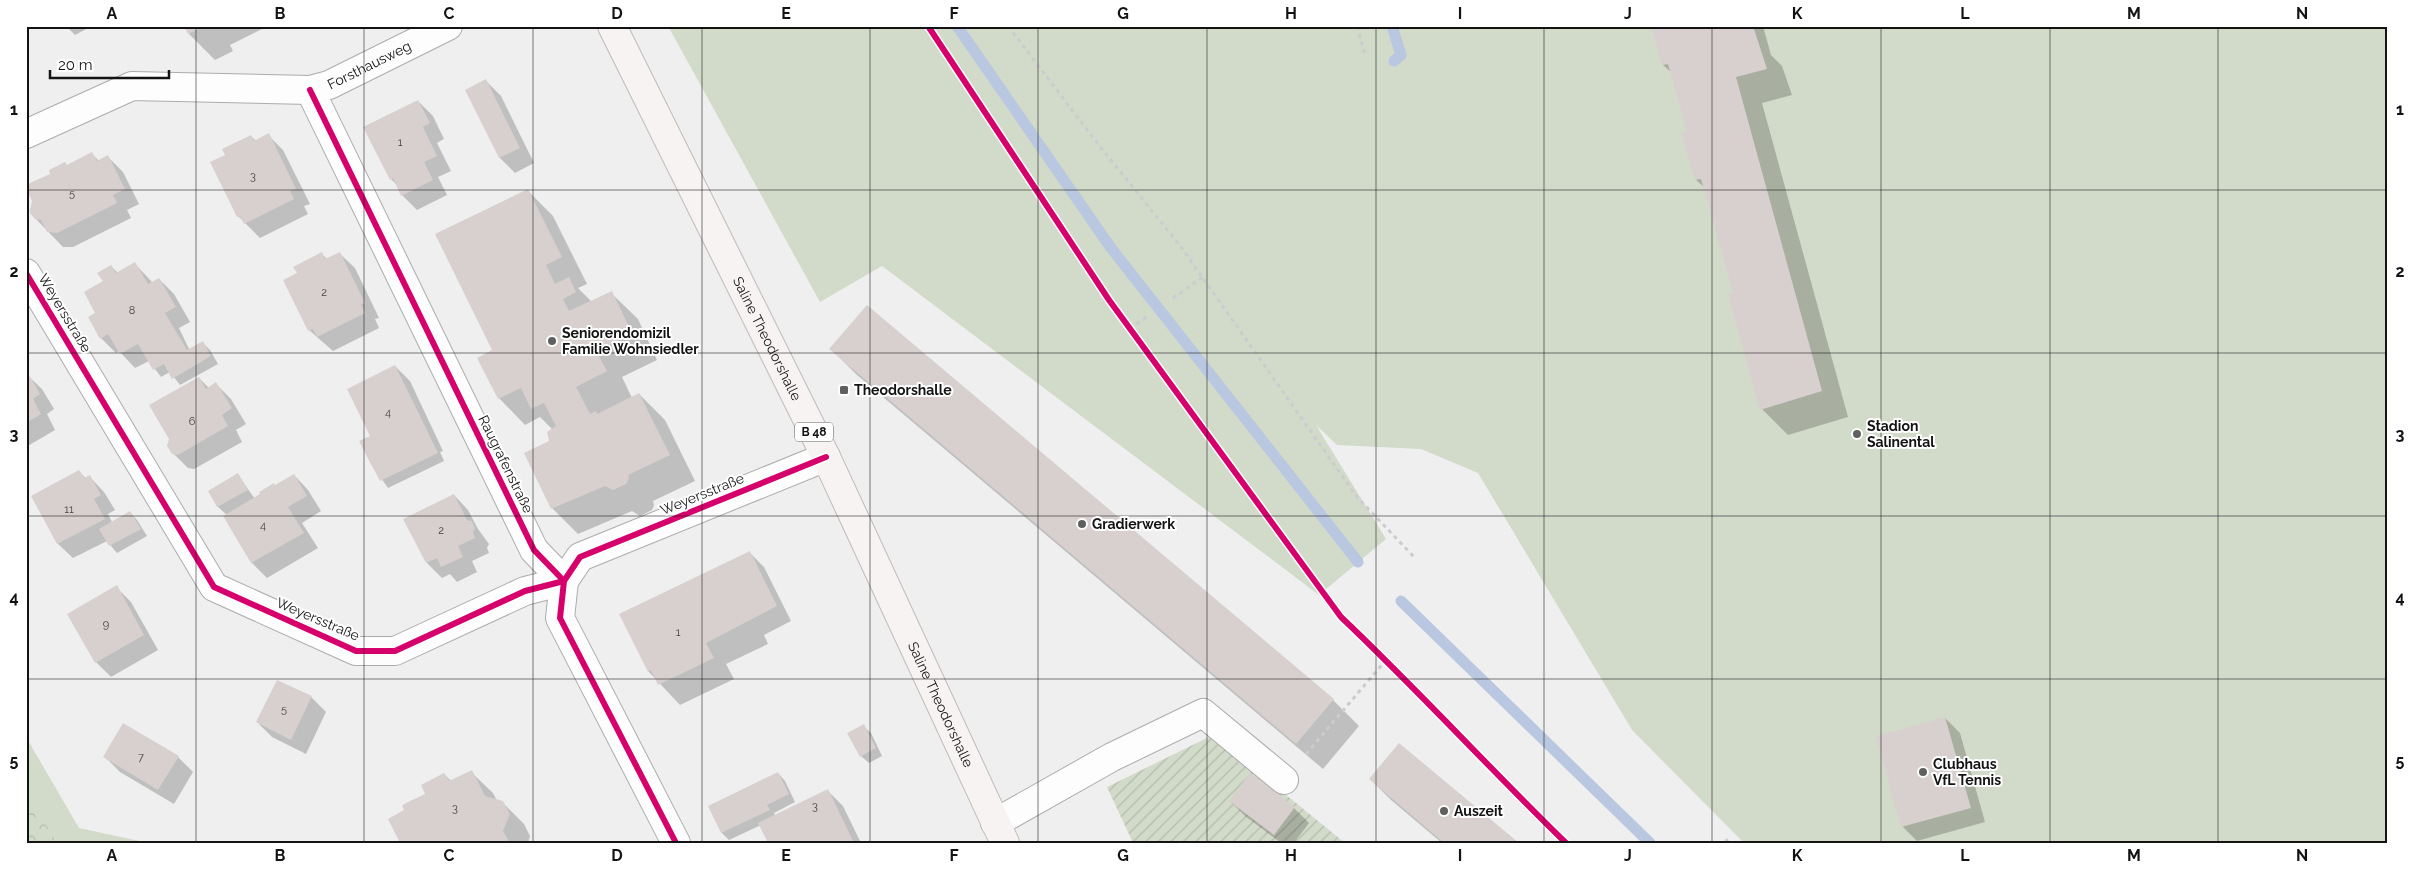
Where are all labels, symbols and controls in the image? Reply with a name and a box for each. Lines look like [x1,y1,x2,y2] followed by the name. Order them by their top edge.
[107,4,118,23] text: A
[275,4,286,23] text: B
[444,4,455,23] text: C
[611,4,623,23] text: D
[781,4,791,23] text: E
[949,4,959,23] text: F
[1117,4,1129,23] text: G
[1285,4,1297,23] text: H
[1458,4,1462,23] text: I
[1624,4,1632,23] text: J
[1792,4,1803,23] text: K
[1960,4,1970,23] text: L
[2127,4,2141,23] text: M
[2296,4,2308,23] text: N
[325,38,414,92] street label: Forsthausweg
[50,48,169,80] scale bar
[58,56,93,74] text: 20 m
[10,100,18,119] text: 1
[2396,100,2404,119] text: 1
[398,136,403,149] house number: 1
[250,170,256,183] house number: 3
[69,187,75,200] house number: 5
[9,262,19,281] text: 2
[2395,262,2405,281] text: 2
[35,271,95,355] street label: Weyersstraße
[730,274,805,403] street label: Saline Theodorshalle
[321,286,327,299] house number: 2
[129,304,135,317] house number: 8
[562,325,699,357] place label: Seniorendomizil Familie Wohnsiedler
[546,335,558,347] marker: Seniorendomizil Familie Wohnsiedler
[854,382,952,398] place label: Theodorshalle
[838,384,850,396] marker: Theodorshalle
[385,406,391,419] house number: 4
[475,413,537,515] street label: Raugrafenstraße
[189,415,196,428] house number: 6
[1867,418,1935,450] place label: Stadion Salinental
[795,422,833,442] road number: B 48
[10,425,19,444] text: 3
[2396,425,2405,444] text: 3
[1851,428,1863,440] marker: Stadion Salinental
[658,470,746,518] street label: Weyersstraße
[64,503,74,516] house number: 11
[1092,516,1175,532] place label: Gradierwerk
[1076,518,1088,530] marker: Gradierwerk
[260,519,266,532] house number: 4
[438,524,444,537] house number: 2
[9,588,19,607] text: 4
[2395,588,2405,607] text: 4
[274,594,362,644] street label: Weyersstraße
[103,618,109,631] house number: 9
[676,626,681,639] house number: 1
[905,639,977,770] street label: Saline Theodorshalle
[281,703,287,716] house number: 5
[10,751,19,770] text: 5
[138,751,144,764] house number: 7
[2396,751,2405,770] text: 5
[1933,756,2001,788] place label: Clubhaus VfL Tennis
[1917,766,1929,778] marker: Clubhaus VfL Tennis
[812,800,818,813] house number: 3
[452,802,458,815] house number: 3
[1454,803,1504,819] place label: Auszeit
[1438,805,1450,817] marker: Auszeit
[107,846,118,865] text: A
[275,846,286,865] text: B
[444,846,455,865] text: C
[611,846,623,865] text: D
[781,846,791,865] text: E
[949,846,959,865] text: F
[1117,846,1129,865] text: G
[1285,846,1297,865] text: H
[1458,846,1462,865] text: I
[1624,846,1632,865] text: J
[1792,846,1803,865] text: K
[1960,846,1970,865] text: L
[2127,846,2141,865] text: M
[2296,846,2308,865] text: N

